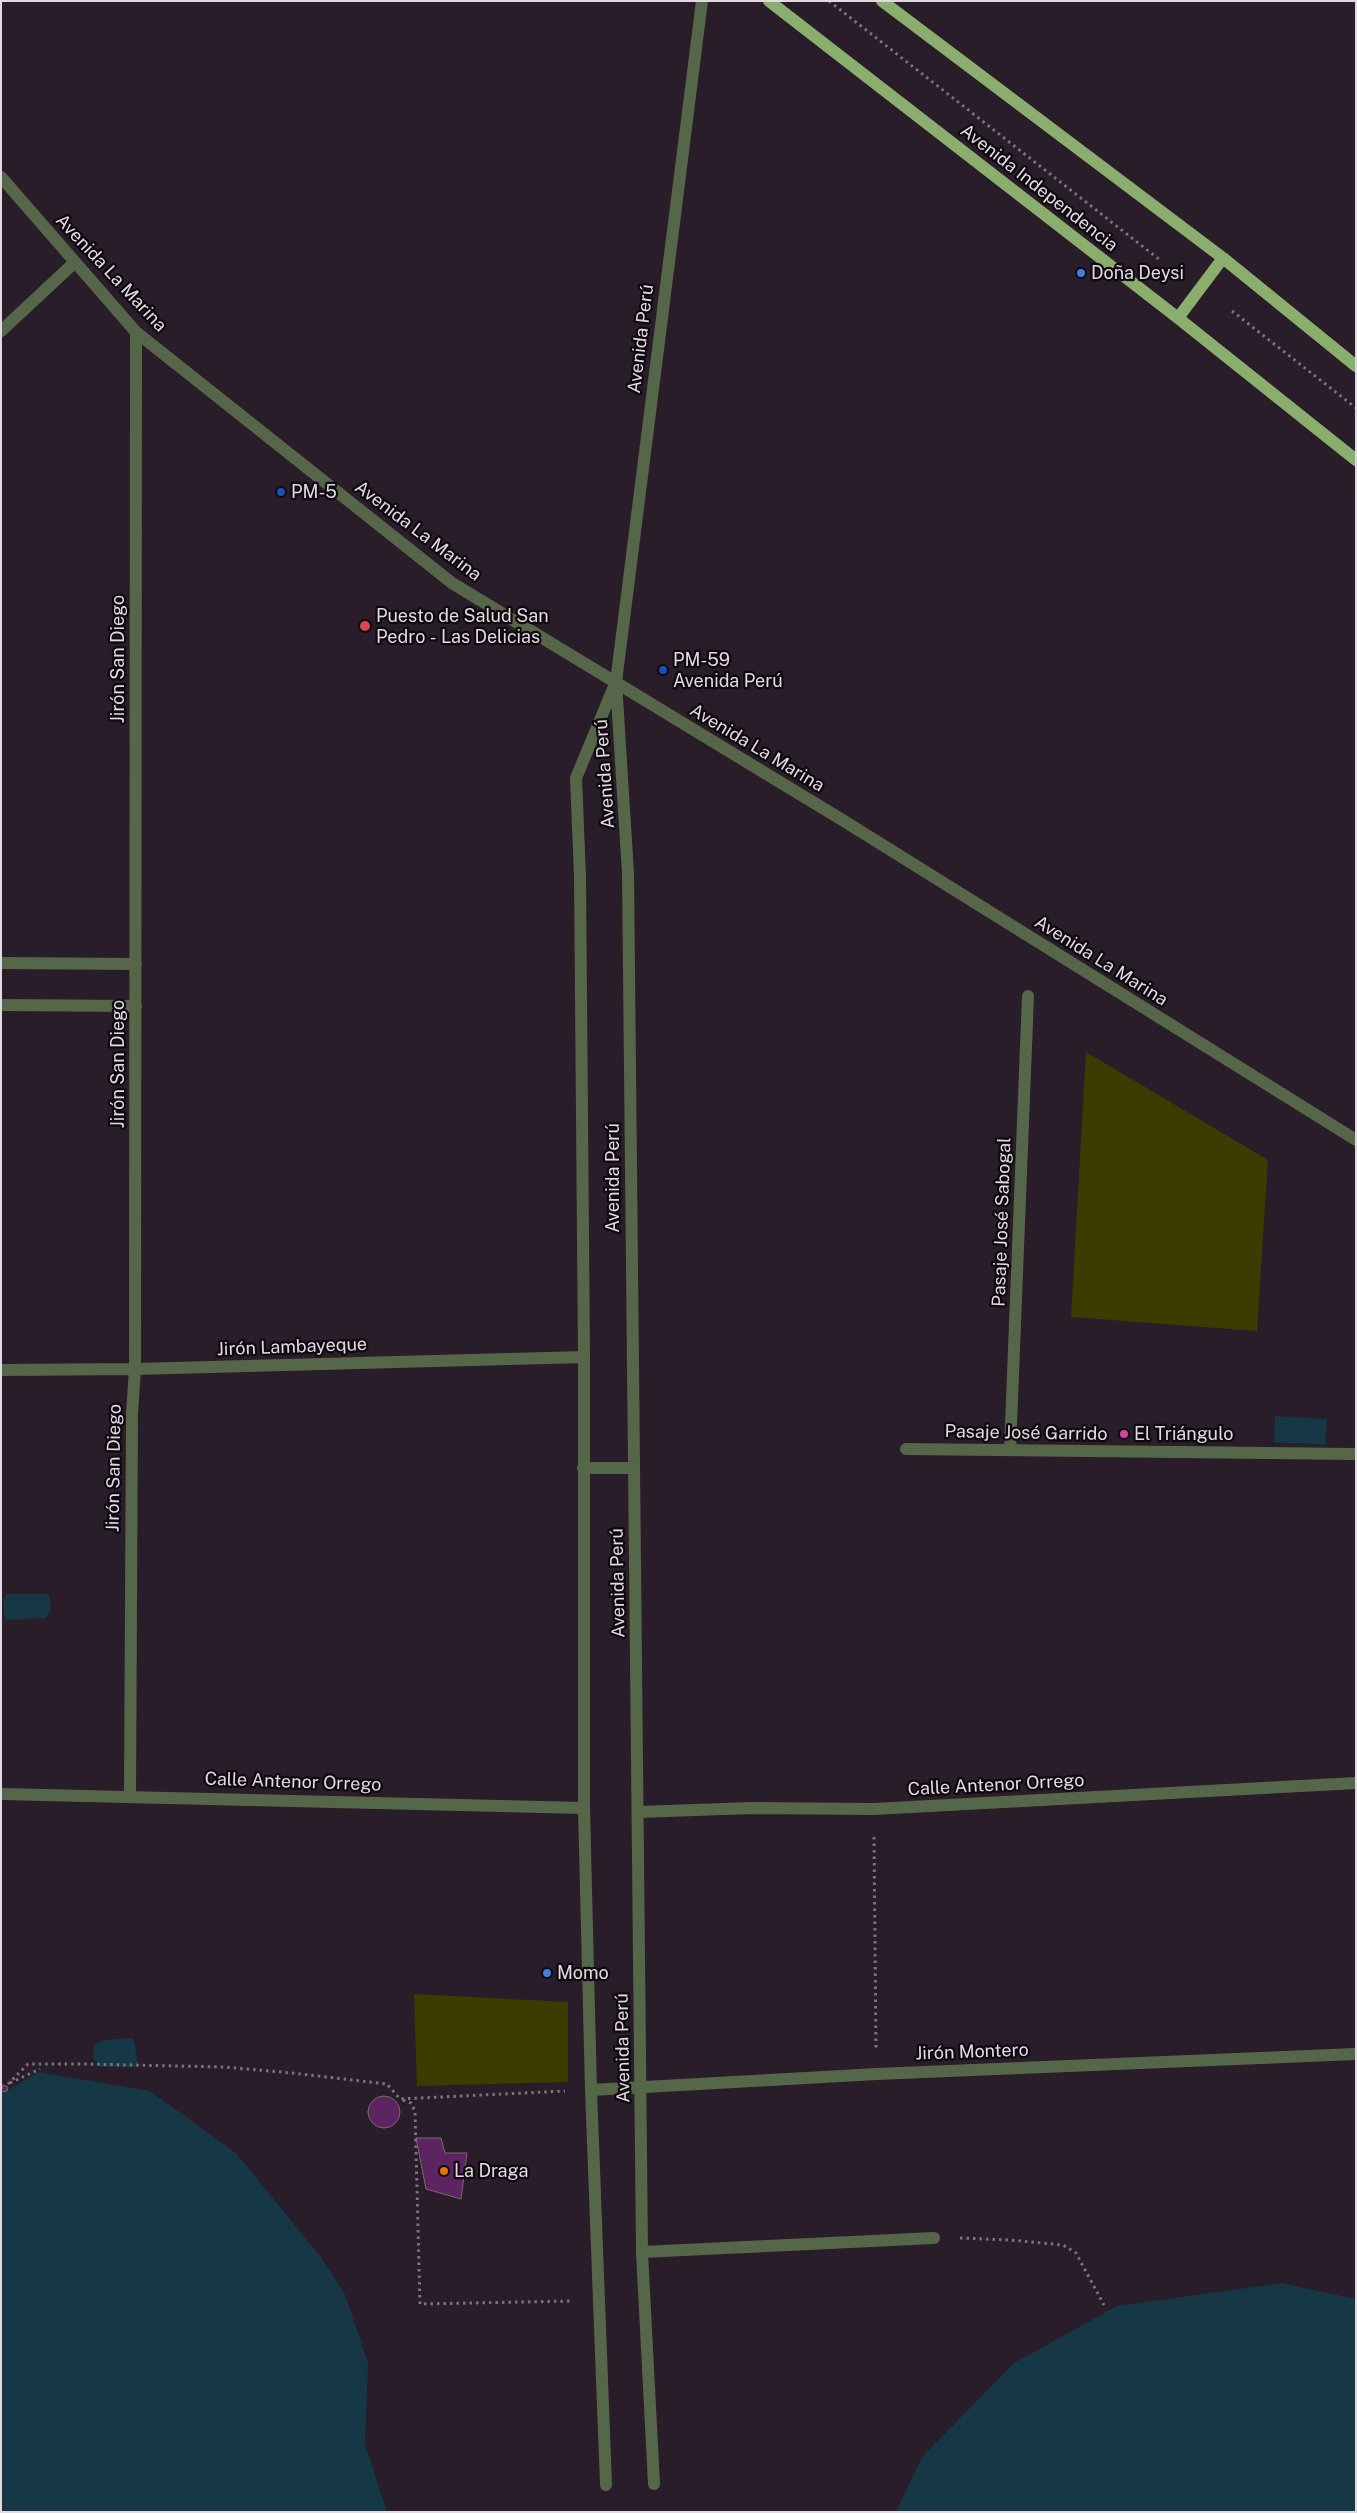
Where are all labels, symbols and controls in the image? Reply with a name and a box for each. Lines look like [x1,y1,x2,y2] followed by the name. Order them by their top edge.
[956,120,1122,256] street label: Avenida Independencia
[51,210,171,336] street label: Avenida La Marina
[1091,262,1184,284] place label: Doña Deysi
[1075,267,1087,279] marker: Doña Deysi
[624,283,658,395] street label: Avenida Perú
[350,476,486,586] street label: Avenida La Marina
[291,481,337,503] place label: PM-5
[275,486,287,498] marker: PM-5
[107,595,129,723] street label: Jirón San Diego
[376,605,549,648] place label: Puesto de Salud San Pedro - Las Delicias
[358,619,372,633] marker: Puesto de Salud San Pedro - Las Delicias
[673,649,783,692] place label: PM-59 Avenida Perú
[657,664,669,676] marker: PM-59 Avenida Perú
[686,699,828,797] street label: Avenida La Marina
[590,719,620,829] street label: Avenida Perú
[1030,911,1172,1011] street label: Avenida La Marina
[107,1000,129,1128] street label: Jirón San Diego
[602,1123,624,1233] street label: Avenida Perú
[988,1137,1016,1307] street label: Pasaje José Sabogal
[217,1334,367,1360] street label: Jirón Lambayeque
[102,1404,126,1532] street label: Jirón San Diego
[944,1421,1108,1445] street label: Pasaje José Garrido
[1134,1423,1233,1445] place label: El Triángulo
[1118,1428,1130,1440] marker: El Triángulo
[606,1528,630,1638] street label: Avenida Perú
[204,1768,382,1796] street label: Calle Antenor Orrego
[907,1770,1085,1800] street label: Calle Antenor Orrego
[557,1962,609,1984] place label: Momo
[541,1967,553,1979] marker: Momo
[611,1993,635,2103] street label: Avenida Perú
[915,2039,1029,2065] street label: Jirón Montero
[454,2160,528,2182] place label: La Draga
[438,2165,450,2177] marker: La Draga

